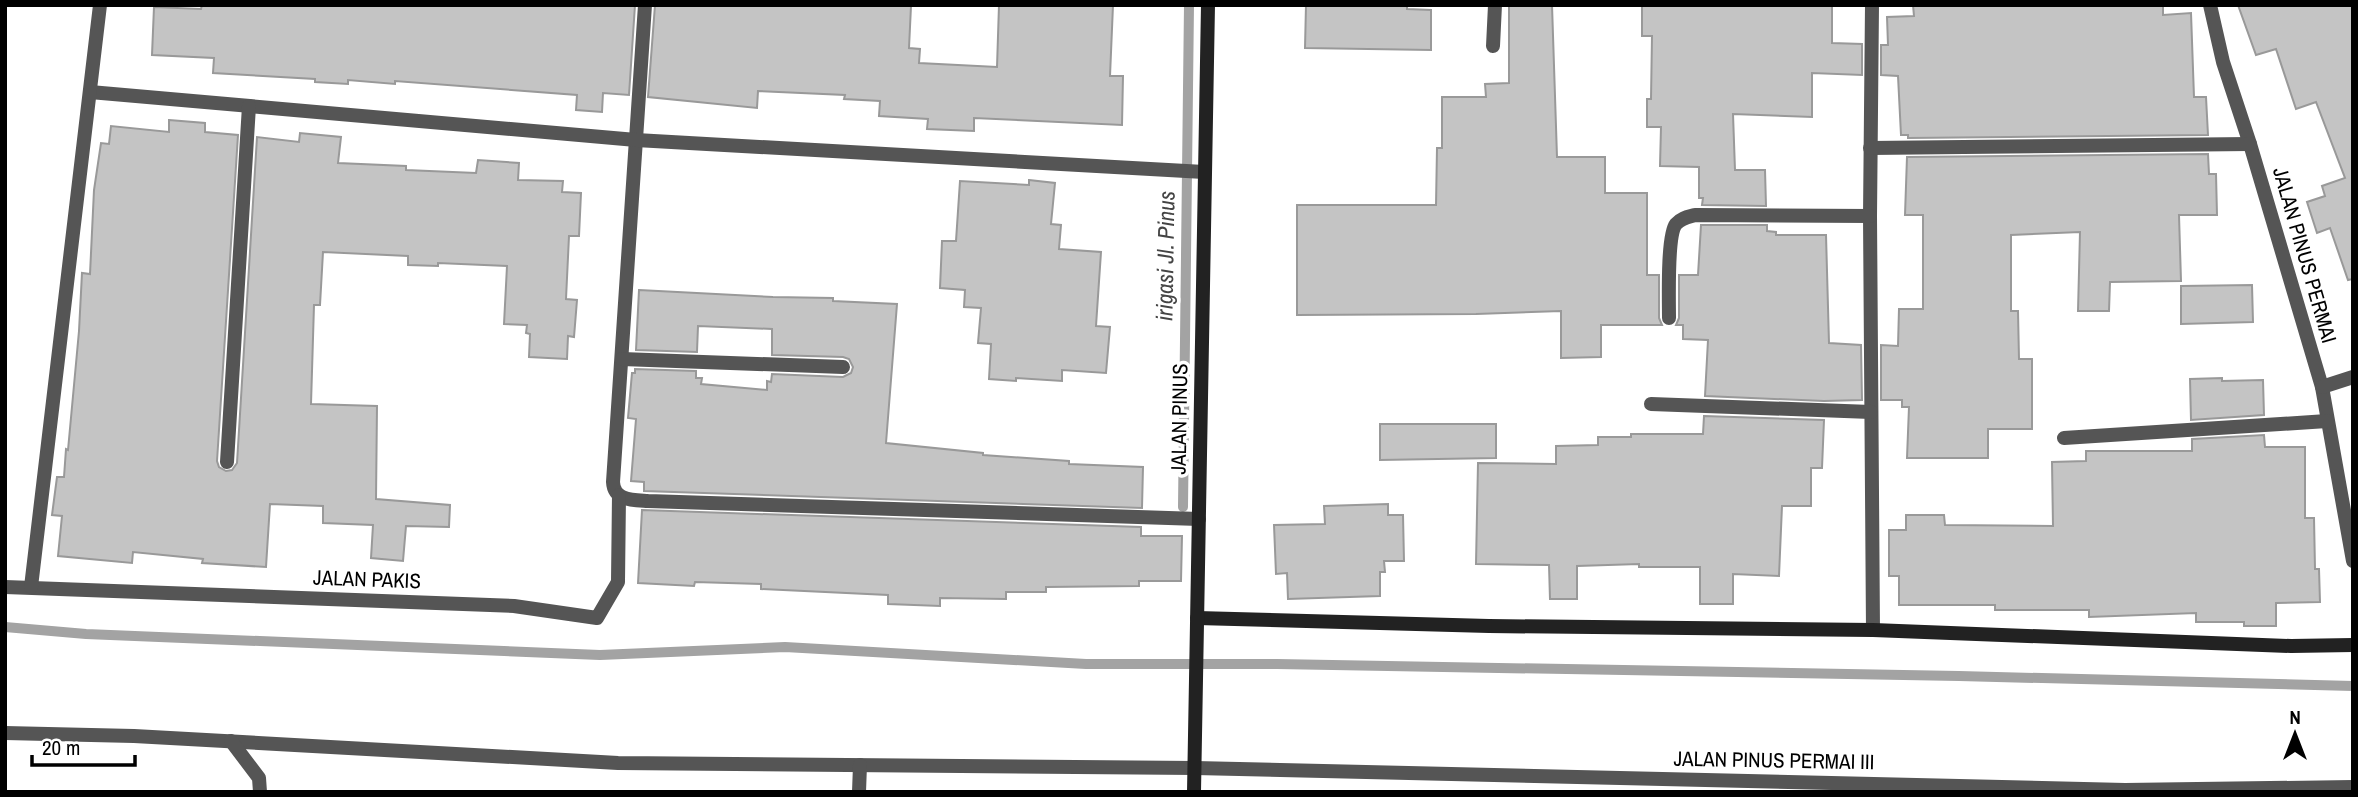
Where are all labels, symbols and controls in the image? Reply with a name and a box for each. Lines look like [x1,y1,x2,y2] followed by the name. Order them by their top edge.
[2266,164,2344,346] street label: JALAN PINUS PERMAI
[1148,191,1182,321] water label: irigasi Jl. Pinus
[1164,363,1194,475] street label: JALAN PINUS
[313,563,421,595] street label: JALAN PAKIS
[2260,699,2330,769] north arrow
[2289,704,2301,730] text: N
[32,724,135,768] scale bar
[42,733,80,762] text: 20 m
[1673,744,1875,776] street label: JALAN PINUS PERMAI III

